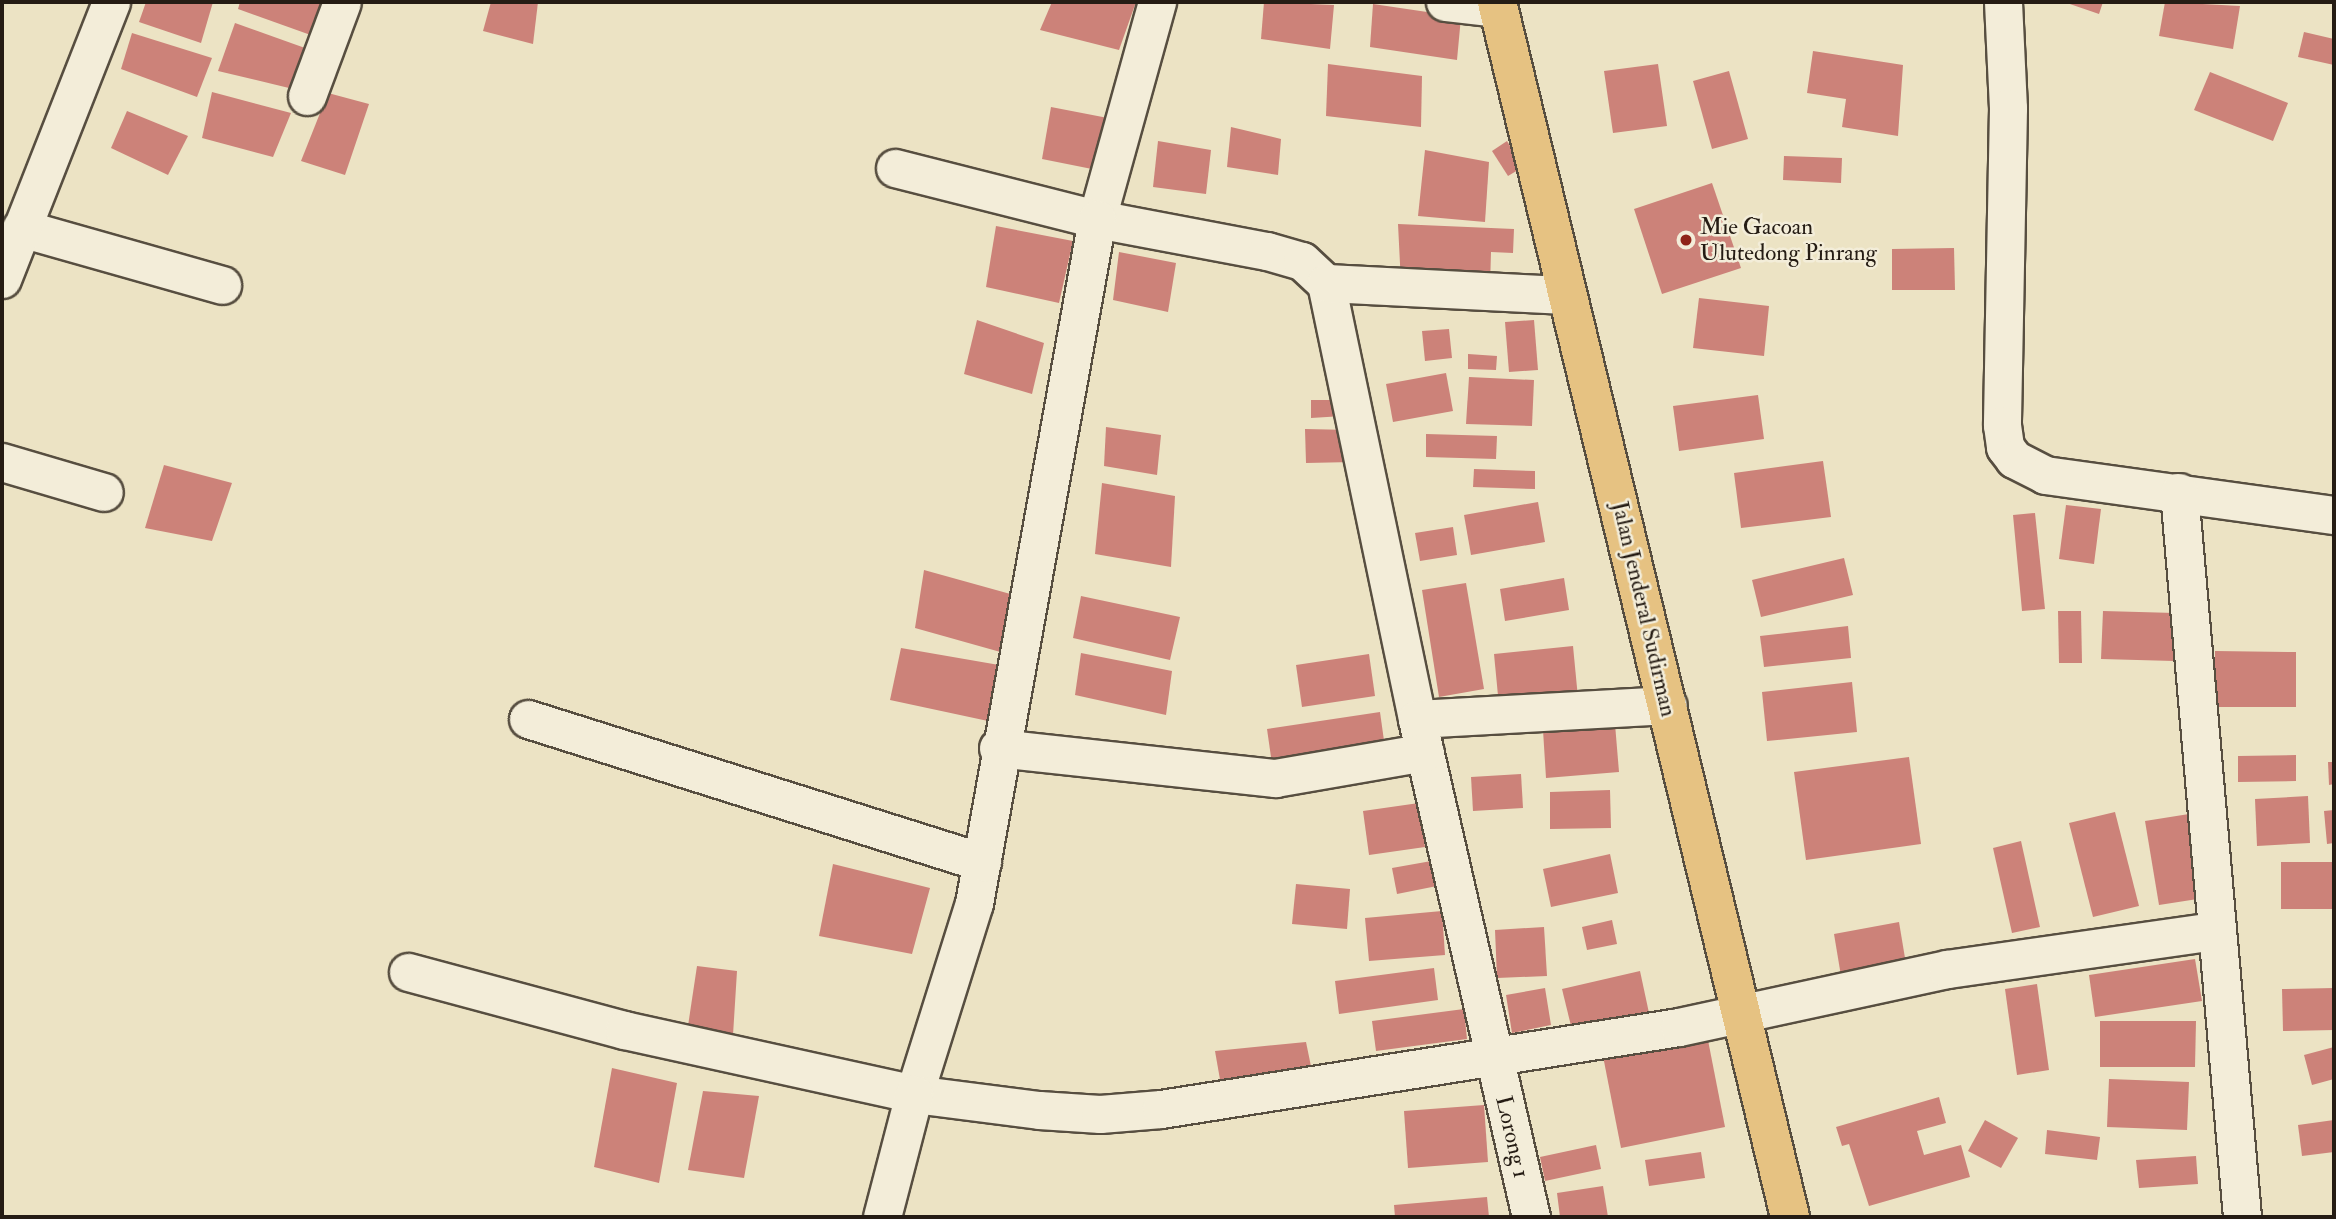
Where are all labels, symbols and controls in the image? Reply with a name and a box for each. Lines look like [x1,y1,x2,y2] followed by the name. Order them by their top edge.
[1700,213,1877,267] place label: Mie Gacoan Ulutedong Pinrang
[1678,232,1694,248] marker: Mie Gacoan Ulutedong Pinrang
[1606,499,1682,719] street label: Jalan Jenderal Sudirman
[1489,1093,1535,1181] street label: Lorong 1

